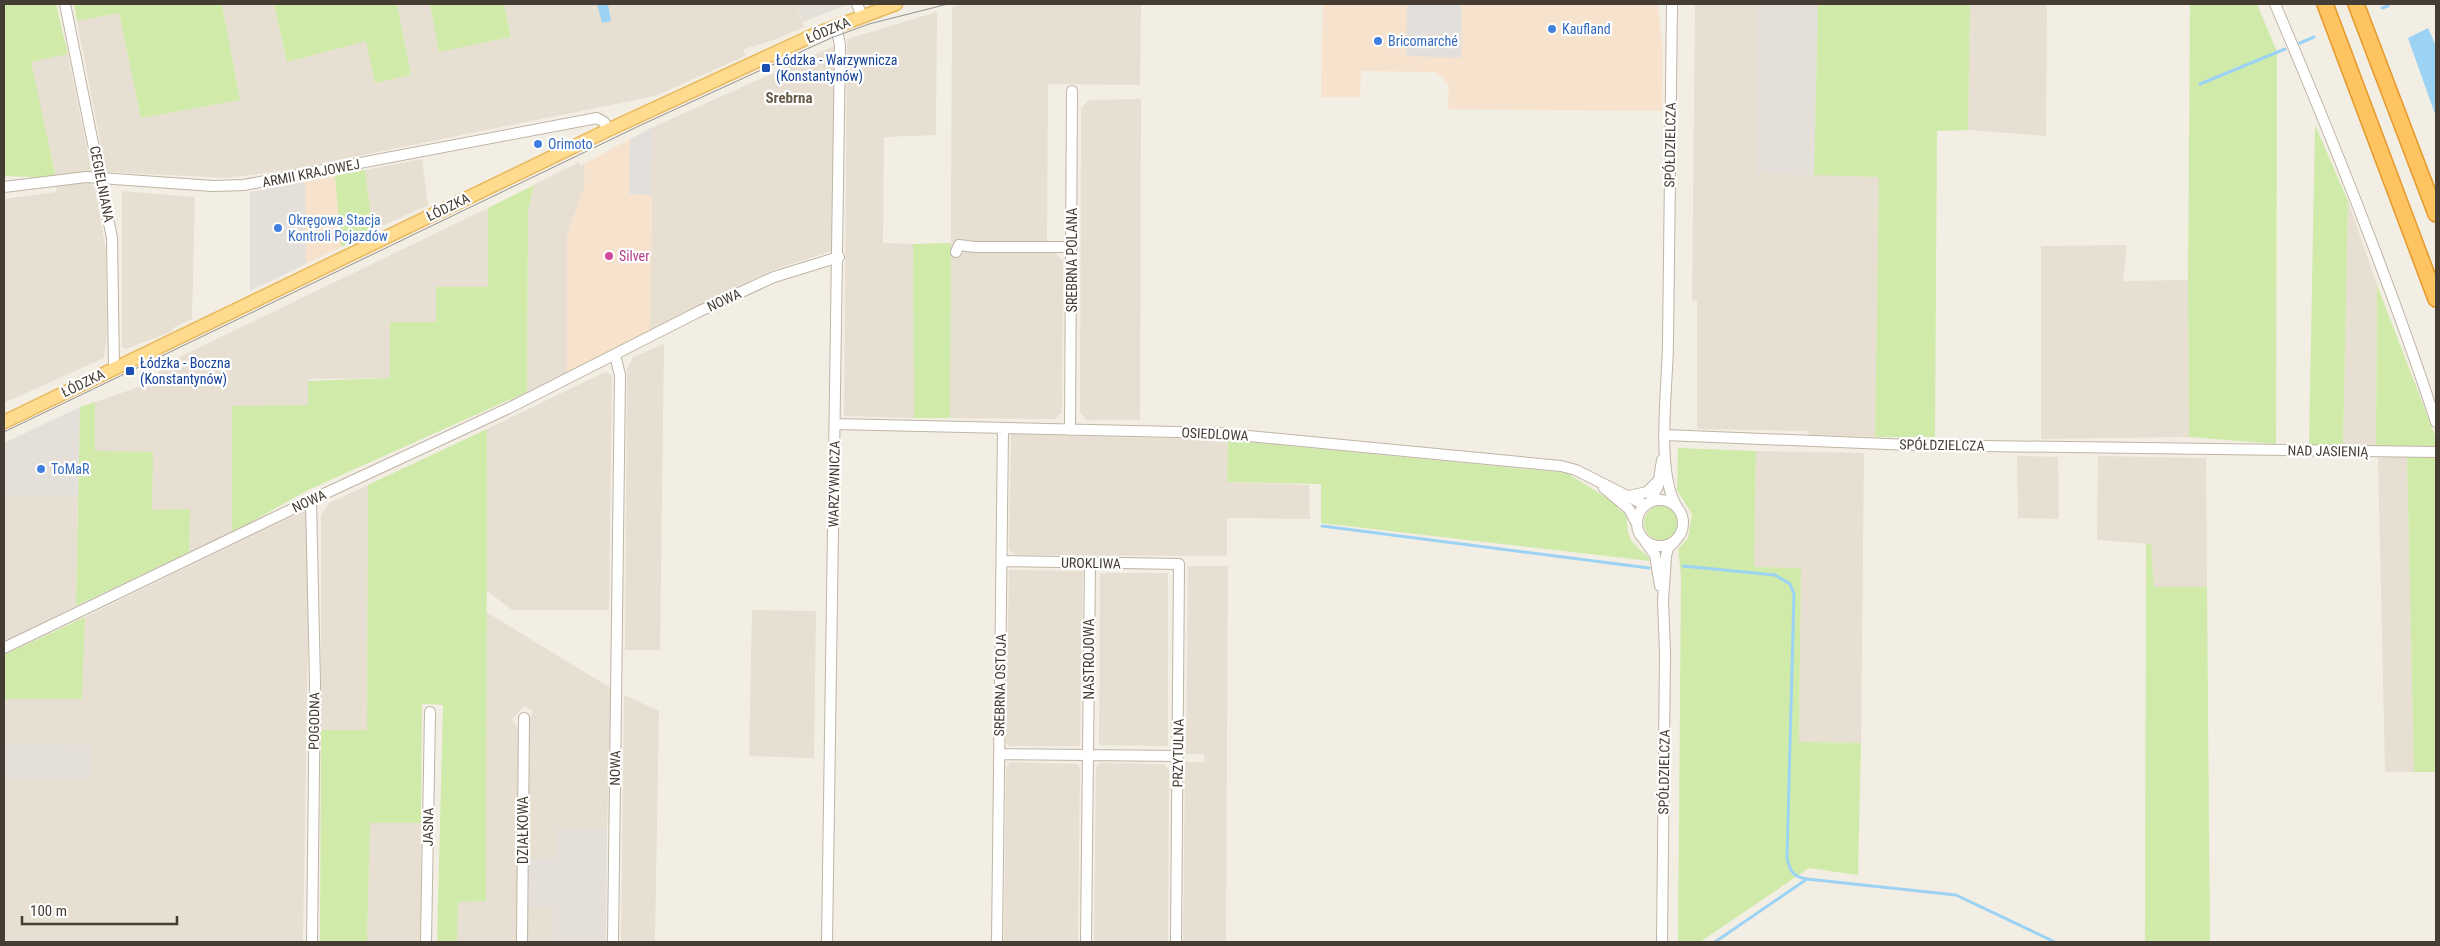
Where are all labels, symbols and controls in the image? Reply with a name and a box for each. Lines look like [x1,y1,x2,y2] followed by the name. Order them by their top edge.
[803,13,852,46] street label: ŁÓDZKA
[1562,21,1611,37] place label: Kaufland
[1546,23,1558,35] marker: Kaufland
[1388,33,1458,49] place label: Bricomarché
[1372,35,1384,47] marker: Bricomarché
[776,52,898,85] place label: Łódzka - Warzywnicza (Konstantynów)
[760,62,772,74] marker: Łódzka - Warzywnicza (Konstantynów)
[766,89,812,107] district label: Srebrna
[1660,102,1679,188] street label: SPÓŁDZIELCZA
[548,136,593,152] place label: Orimoto
[532,138,544,150] marker: Orimoto
[87,144,117,224] street label: CEGIELNIANA
[261,156,361,190] street label: ARMII KRAJOWEJ
[423,189,472,224] street label: ŁÓDZKA
[1064,208,1080,312] street label: SREBRNA POLANA
[288,212,388,244] place label: Okręgowa Stacja Kontroli Pojazdów
[272,222,284,234] marker: Okręgowa Stacja Kontroli Pojazdów
[619,248,649,264] place label: Silver
[603,250,615,262] marker: Silver
[705,285,743,315] street label: NOWA
[140,355,230,388] place label: Łódzka - Boczna (Konstantynów)
[58,365,107,400] street label: ŁÓDZKA
[124,365,136,377] marker: Łódzka - Boczna (Konstantynów)
[1181,424,1249,444] street label: OSIEDLOWA
[1899,435,1985,454] street label: SPÓŁDZIELCZA
[825,440,843,528] street label: WARZYWNICZA
[2287,442,2369,460] street label: NAD JASIENIĄ
[51,461,90,477] place label: ToMaR
[35,463,47,475] marker: ToMaR
[290,486,328,516] street label: NOWA
[1061,554,1121,572] street label: UROKLIWA
[1081,619,1097,699] street label: NASTROJOWA
[991,634,1009,736] street label: SREBRNA OSTOJA
[305,692,323,750] street label: POGODNA
[1169,719,1187,787] street label: PRZYTULNA
[1654,729,1673,815] street label: SPÓŁDZIELCZA
[607,750,623,786] street label: NOWA
[515,796,531,864] street label: DZIAŁKOWA
[420,807,436,847] street label: JASNA
[22,894,178,926] scale bar
[30,902,67,920] text: 100 m

